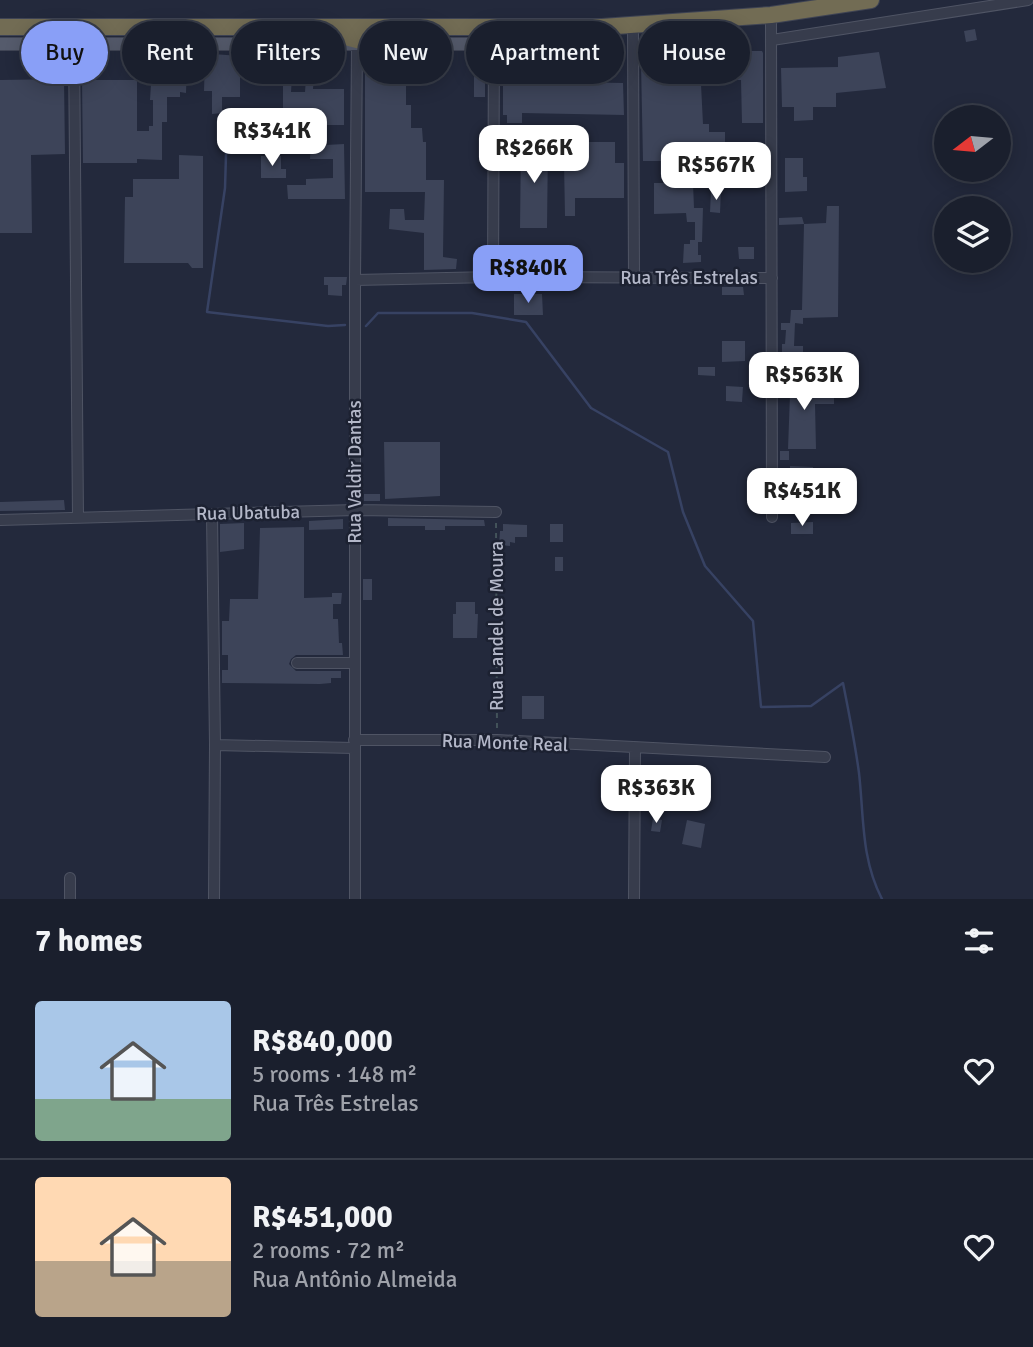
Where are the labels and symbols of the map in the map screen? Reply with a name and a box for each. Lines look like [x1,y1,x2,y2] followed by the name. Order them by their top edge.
[934,105,1012,182] north arrow
[215,108,329,168] pin: R$341K
[477,125,591,185] pin: R$266K
[659,142,773,202] pin: R$567K
[471,246,585,305] pin: R$840K
[620,266,758,290] street label: Rua Três Estrelas
[747,352,861,412] pin: R$563K
[343,400,367,544] street label: Rua Valdir Dantas
[745,468,859,528] pin: R$451K
[196,500,300,526] street label: Rua Ubatuba
[485,541,509,711] street label: Rua Landel de Moura
[441,729,569,757] street label: Rua Monte Real
[599,766,713,825] pin: R$363K

